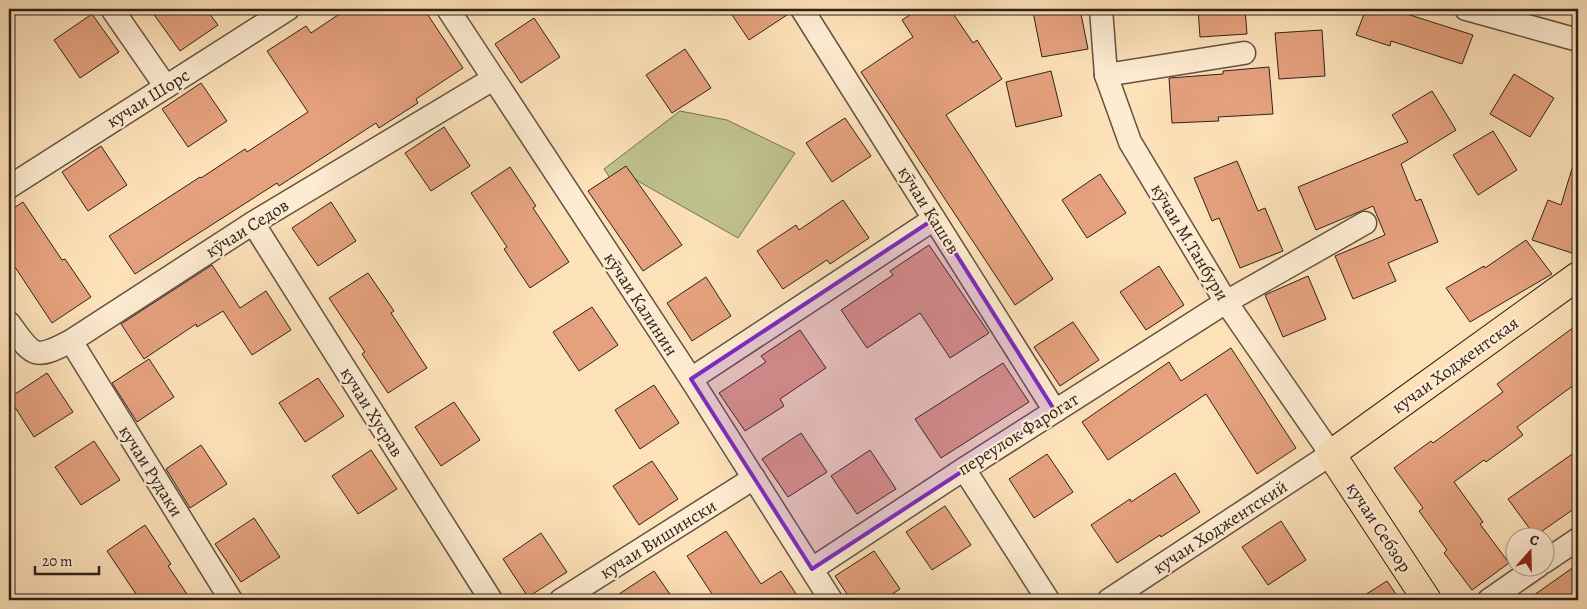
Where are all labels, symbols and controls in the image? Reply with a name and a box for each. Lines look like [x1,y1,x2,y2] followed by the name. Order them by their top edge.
[102,63,194,133] street label: кучаи Шорс
[892,161,966,259] street label: кӯчаи Кашев
[1146,179,1234,305] street label: кӯчаи М.Танбури
[201,193,293,263] street label: кӯчаи Седов
[598,248,684,360] street label: кӯчаи Калинин
[1387,311,1523,419] street label: кучаи Ходжентская
[335,362,409,462] street label: кучаи Хусрав
[953,387,1083,481] street label: переулок Фарогат
[113,421,189,521] street label: кучаи Рудаки
[1148,475,1292,579] street label: кучаи Ходжентский
[1341,477,1417,577] street label: кучаи Себзор
[595,494,721,584] street label: кучаи Вишински
[1504,526,1554,576] north arrow
[1527,530,1542,551] text: С
[35,544,99,576] scale bar
[42,551,73,571] text: 20 m

